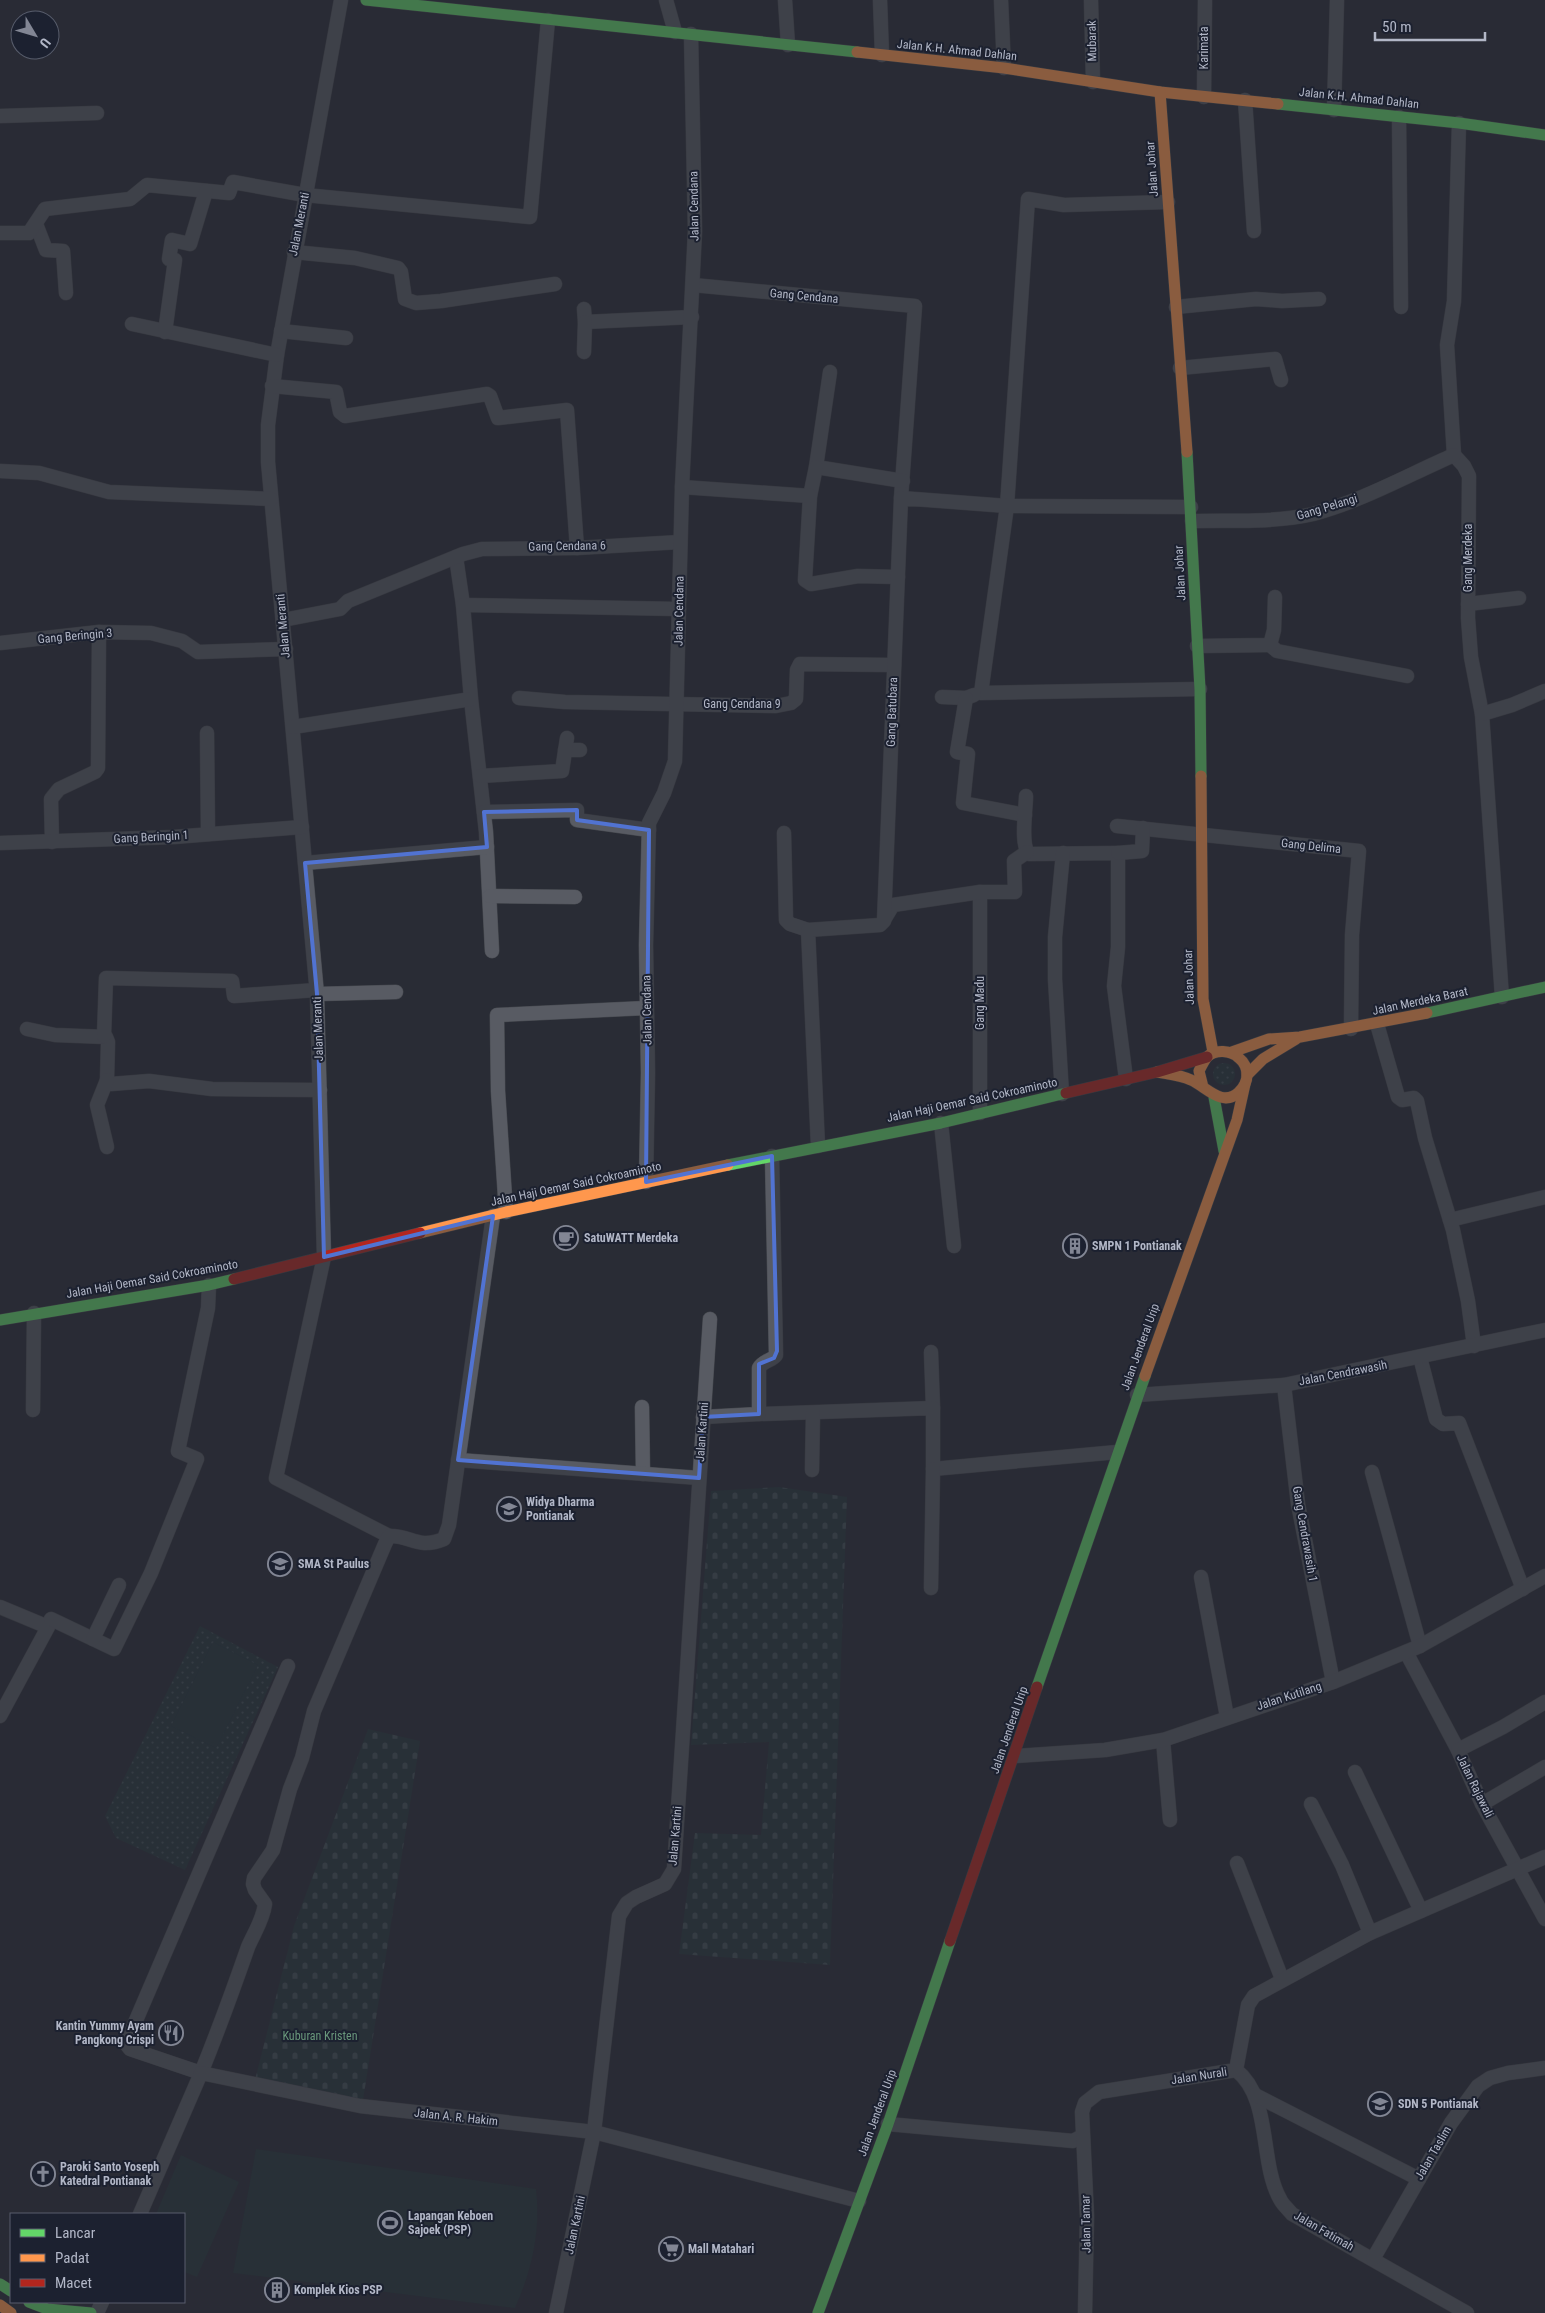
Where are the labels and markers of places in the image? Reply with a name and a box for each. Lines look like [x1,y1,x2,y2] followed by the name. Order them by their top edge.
[553,1225,579,1251] cafe icon: SatuWATT Merdeka
[584,1231,679,1245] place label: SatuWATT Merdeka
[1062,1233,1088,1259] building icon: SMPN 1 Pontianak
[1092,1239,1182,1253] place label: SMPN 1 Pontianak
[526,1495,595,1523] place label: Widya Dharma Pontianak
[496,1496,522,1522] school or university icon: Widya Dharma Pontianak
[267,1551,293,1577] school or university icon: SMA St Paulus
[298,1557,370,1571] place label: SMA St Paulus
[56,2019,154,2047] place label: Kantin Yummy Ayam Pangkong Crispi
[158,2020,184,2046] restaurant icon: Kantin Yummy Ayam Pangkong Crispi
[1367,2091,1393,2117] school or university icon: SDN 5 Pontianak
[1398,2097,1479,2111] place label: SDN 5 Pontianak
[60,2160,159,2188] place label: Paroki Santo Yoseph Katedral Pontianak
[30,2161,56,2187] church icon: Paroki Santo Yoseph Katedral Pontianak
[408,2209,493,2237] place label: Lapangan Keboen Sajoek (PSP)
[377,2210,403,2236] sports icon: Lapangan Keboen Sajoek (PSP)
[658,2236,684,2262] supermarket icon: Mall Matahari
[688,2242,754,2256] place label: Mall Matahari
[264,2277,290,2303] building icon: Komplek Kios PSP
[294,2283,383,2297] place label: Komplek Kios PSP

